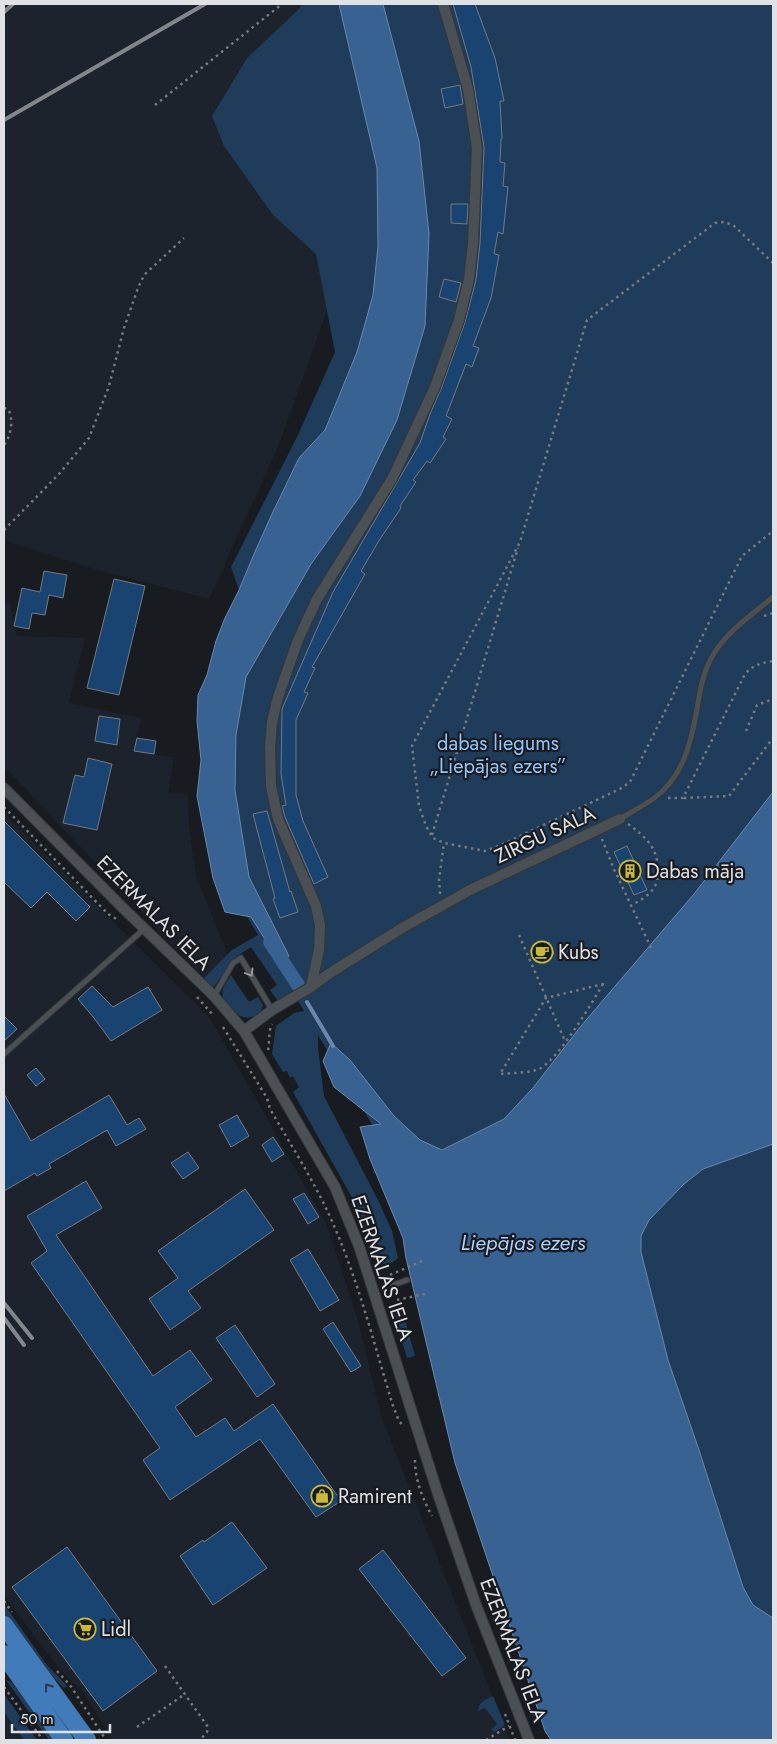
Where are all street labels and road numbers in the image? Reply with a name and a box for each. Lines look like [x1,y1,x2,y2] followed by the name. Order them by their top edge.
[490,799,601,871] street label: ZIRGU SALA
[90,849,219,978] street label: EZERMALAS IELA
[344,1191,421,1345] street label: EZERMALAS IELA
[472,1574,554,1727] street label: EZERMALAS IELA

